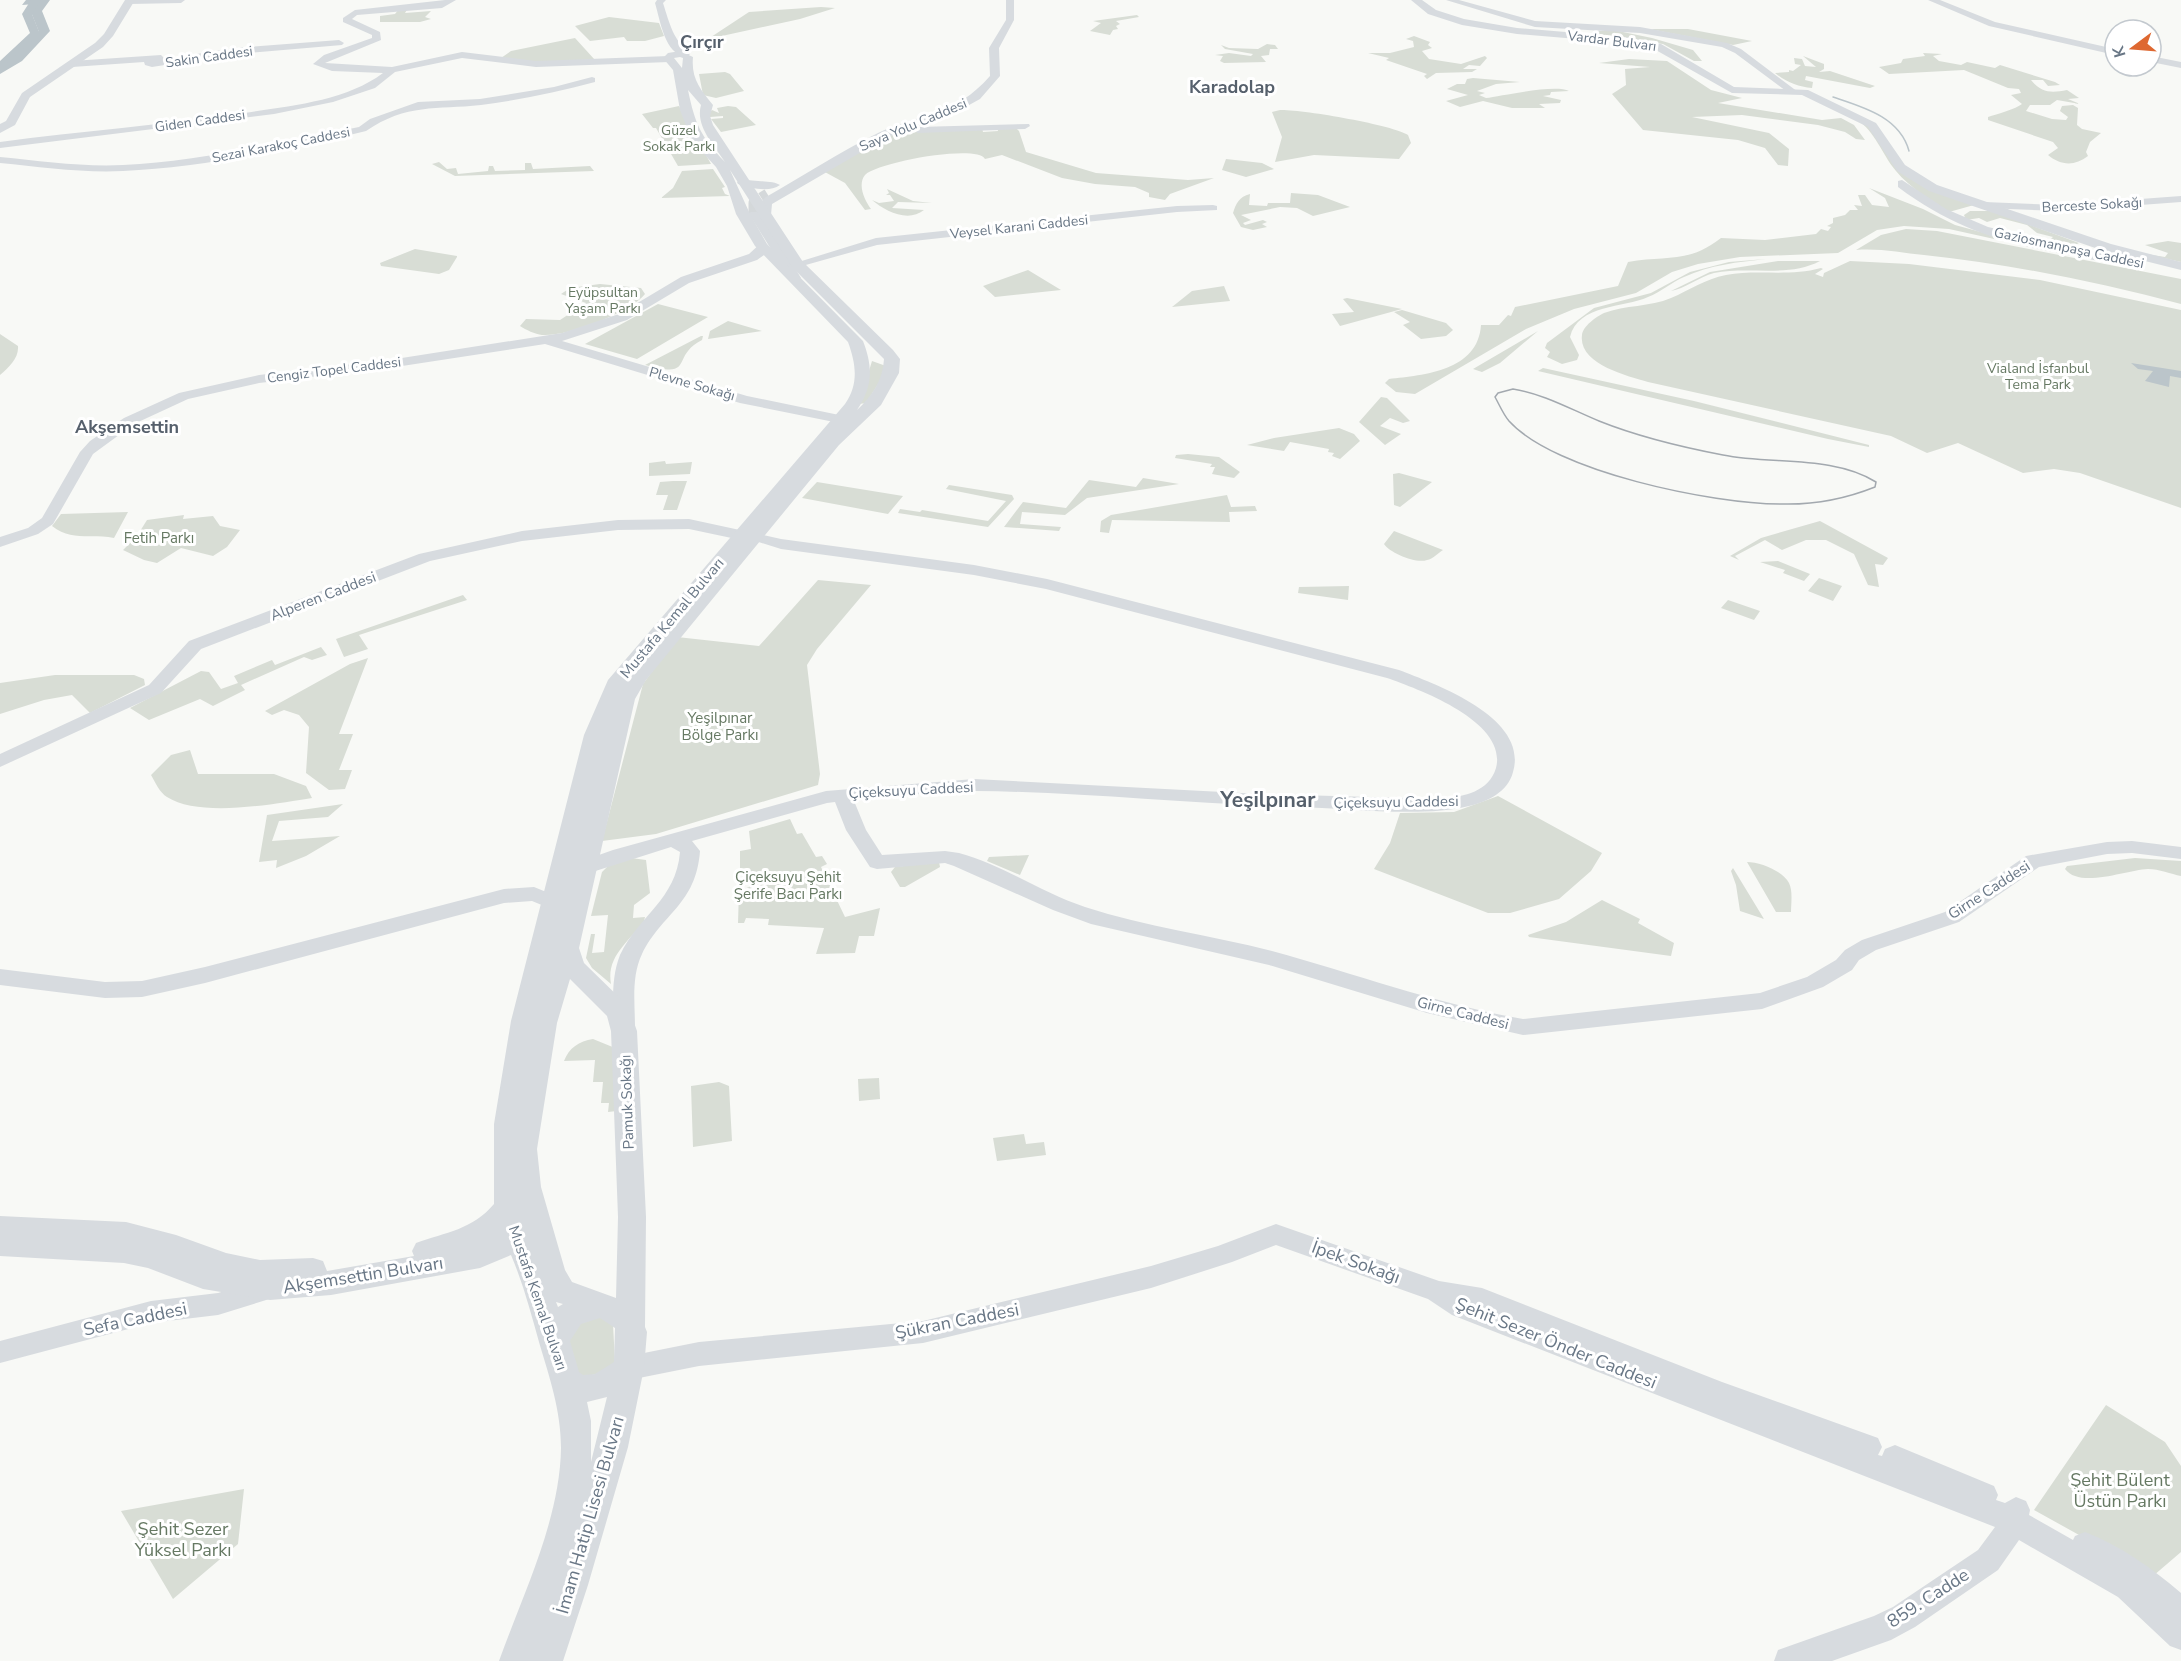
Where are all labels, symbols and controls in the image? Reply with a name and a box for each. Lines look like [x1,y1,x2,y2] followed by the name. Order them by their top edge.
[2103,18,2163,78] north arrow
[1565,26,1658,56] street label: Vardar Bulvarı
[680,30,724,54] district label: Çırçır
[164,41,254,73] street label: Sakin Caddesi
[2107,42,2132,60] text: K
[1189,75,1275,99] district label: Karadolap
[856,94,970,156] street label: Saya Yolu Caddesi
[154,105,246,137] street label: Giden Caddesi
[643,121,715,156] park label: Güzel Sokak Parkı
[210,122,352,168] street label: Sezai Karakoç Caddesi
[2041,193,2143,217] street label: Berceste Sokağı
[948,210,1089,244] street label: Veysel Karani Caddesi
[1992,223,2146,273] street label: Gaziosmanpaşa Caddesi
[564,283,641,318] park label: Eyüpsultan Yaşam Parkı
[266,352,402,388] street label: Cengiz Topel Caddesi
[1986,359,2090,394] park label: Vialand İsfanbul Tema Park
[647,363,737,405] street label: Plevne Sokağı
[75,415,179,439] district label: Akşemsettin
[124,528,194,548] park label: Fetih Parkı
[616,553,728,683] street label: Mustafa Kemal Bulvarı
[267,567,379,625] street label: Alperen Caddesi
[682,708,758,745] park label: Yeşilpınar Bölge Parkı
[848,777,974,803] street label: Çiçeksuyu Caddesi
[1220,786,1316,814] district label: Yeşilpınar
[1333,791,1459,813] street label: Çiçeksuyu Caddesi
[1944,856,2034,924] street label: Girne Caddesi
[734,867,842,904] park label: Çiçeksuyu Şehit Şerife Bacı Parkı
[1415,992,1511,1034] street label: Girne Caddesi
[615,1054,639,1150] street label: Pamuk Sokağı
[504,1223,572,1373] street label: Mustafa Kemal Bulvarı
[1308,1235,1404,1289] street label: İpek Sokağı
[281,1250,445,1300] street label: Akşemsettin Bulvarı
[1452,1292,1660,1394] street label: Şehit Sezer Önder Caddesi
[81,1296,189,1342] street label: Sefa Caddesi
[893,1297,1021,1345] street label: Şükran Caddesi
[550,1413,630,1617] street label: İmam Hatip Lisesi Bulvarı
[2070,1468,2170,1513] park label: Şehit Bülent Üstün Parkı
[134,1517,231,1562] park label: Şehit Sezer Yüksel Parkı
[1882,1563,1974,1633] street label: 859. Cadde

